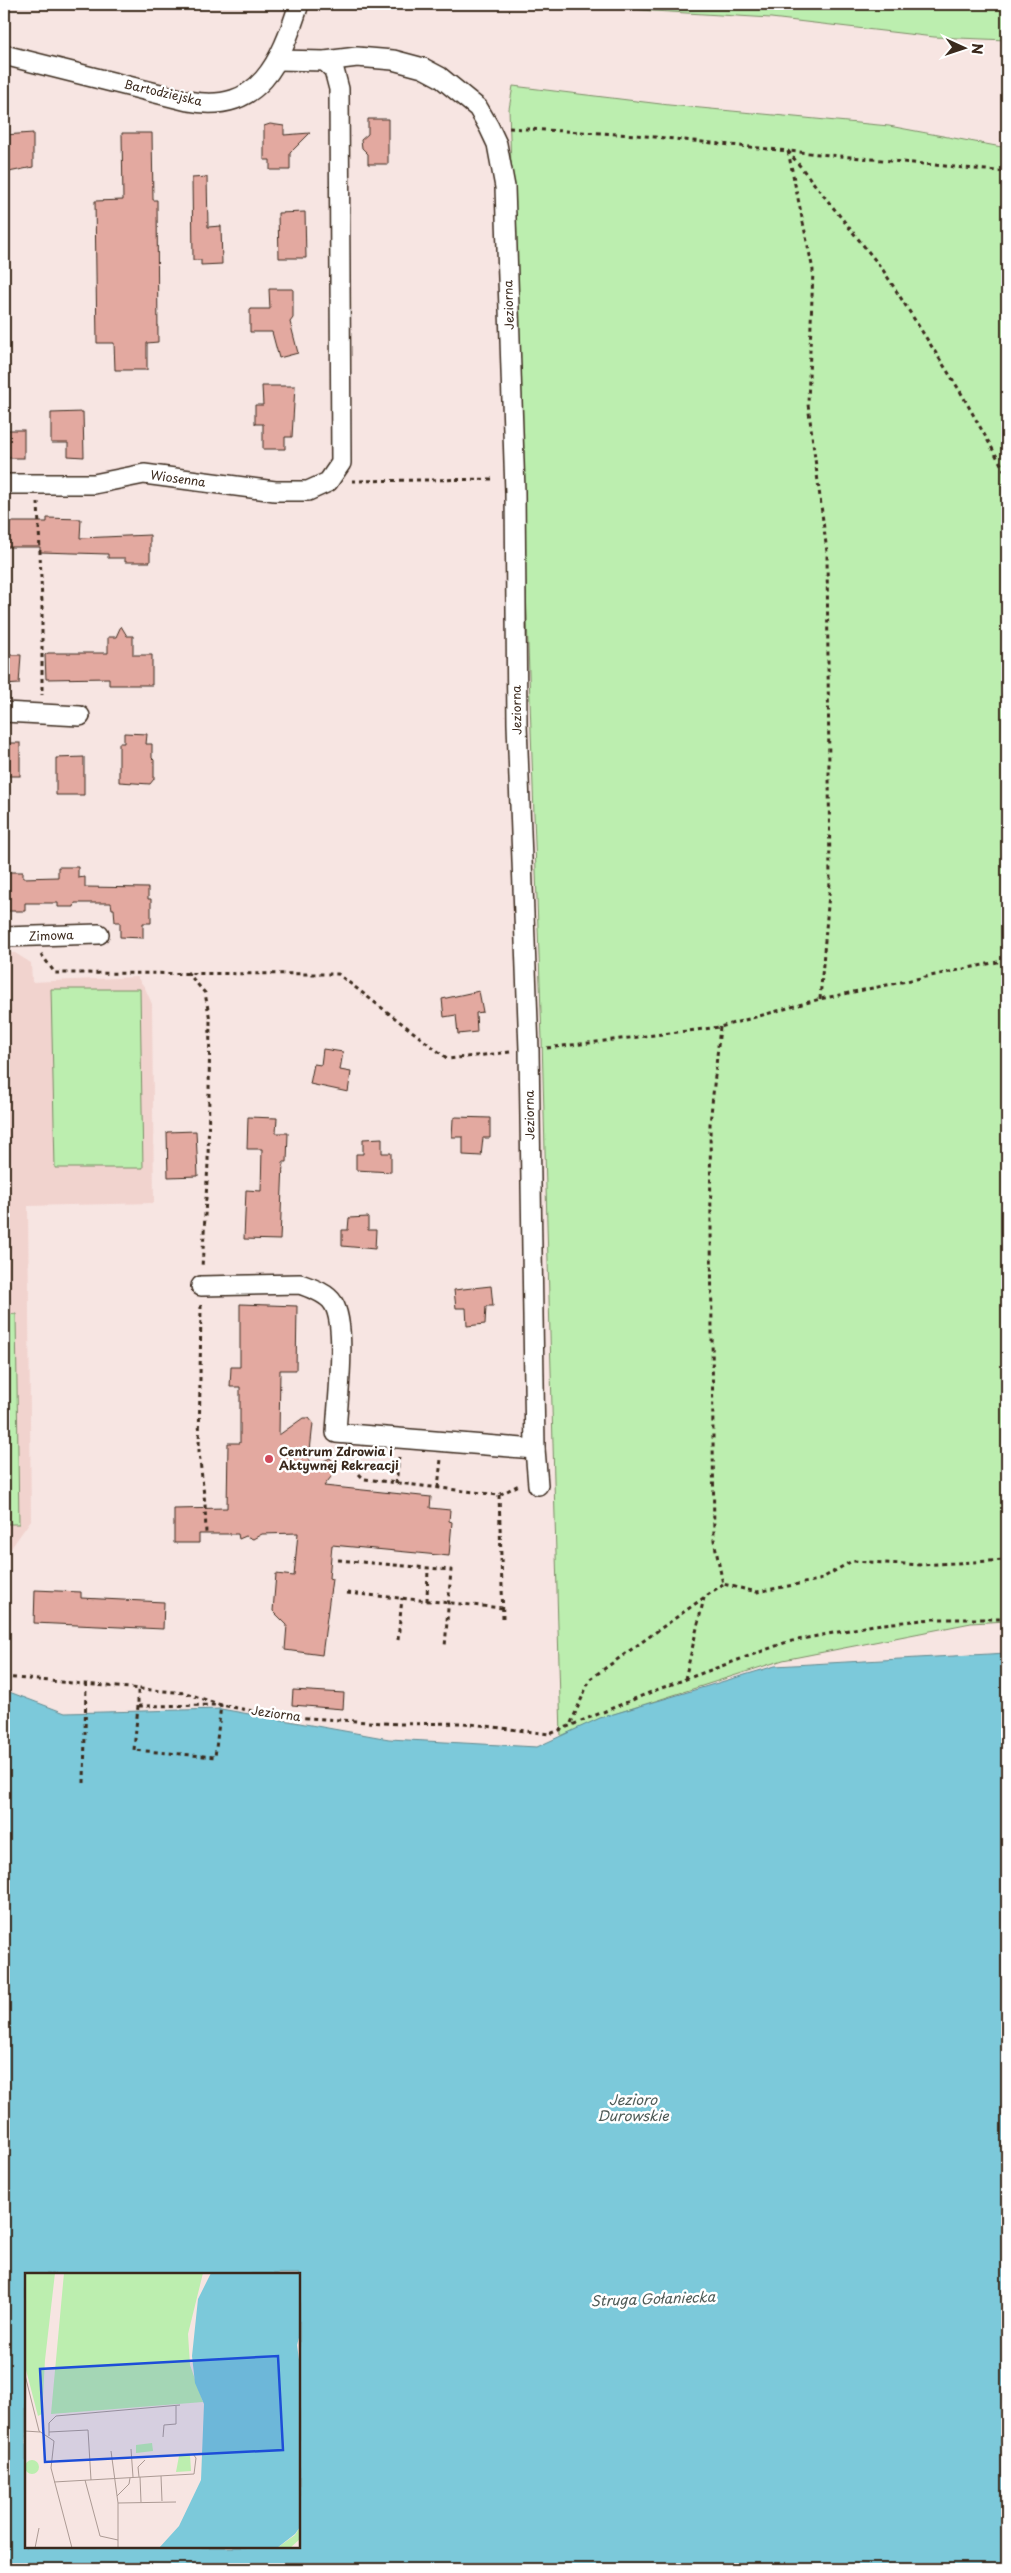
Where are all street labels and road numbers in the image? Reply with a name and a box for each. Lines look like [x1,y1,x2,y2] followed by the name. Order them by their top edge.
[122,74,205,110] street label: Bartodziejska
[498,279,518,330] street label: Jeziorna
[149,465,207,491] street label: Wiosenna
[507,685,525,735] street label: Jeziorna
[28,925,74,945] street label: Zimowa
[520,1090,538,1140] street label: Jeziorna
[250,1701,302,1725] street label: Jeziorna

